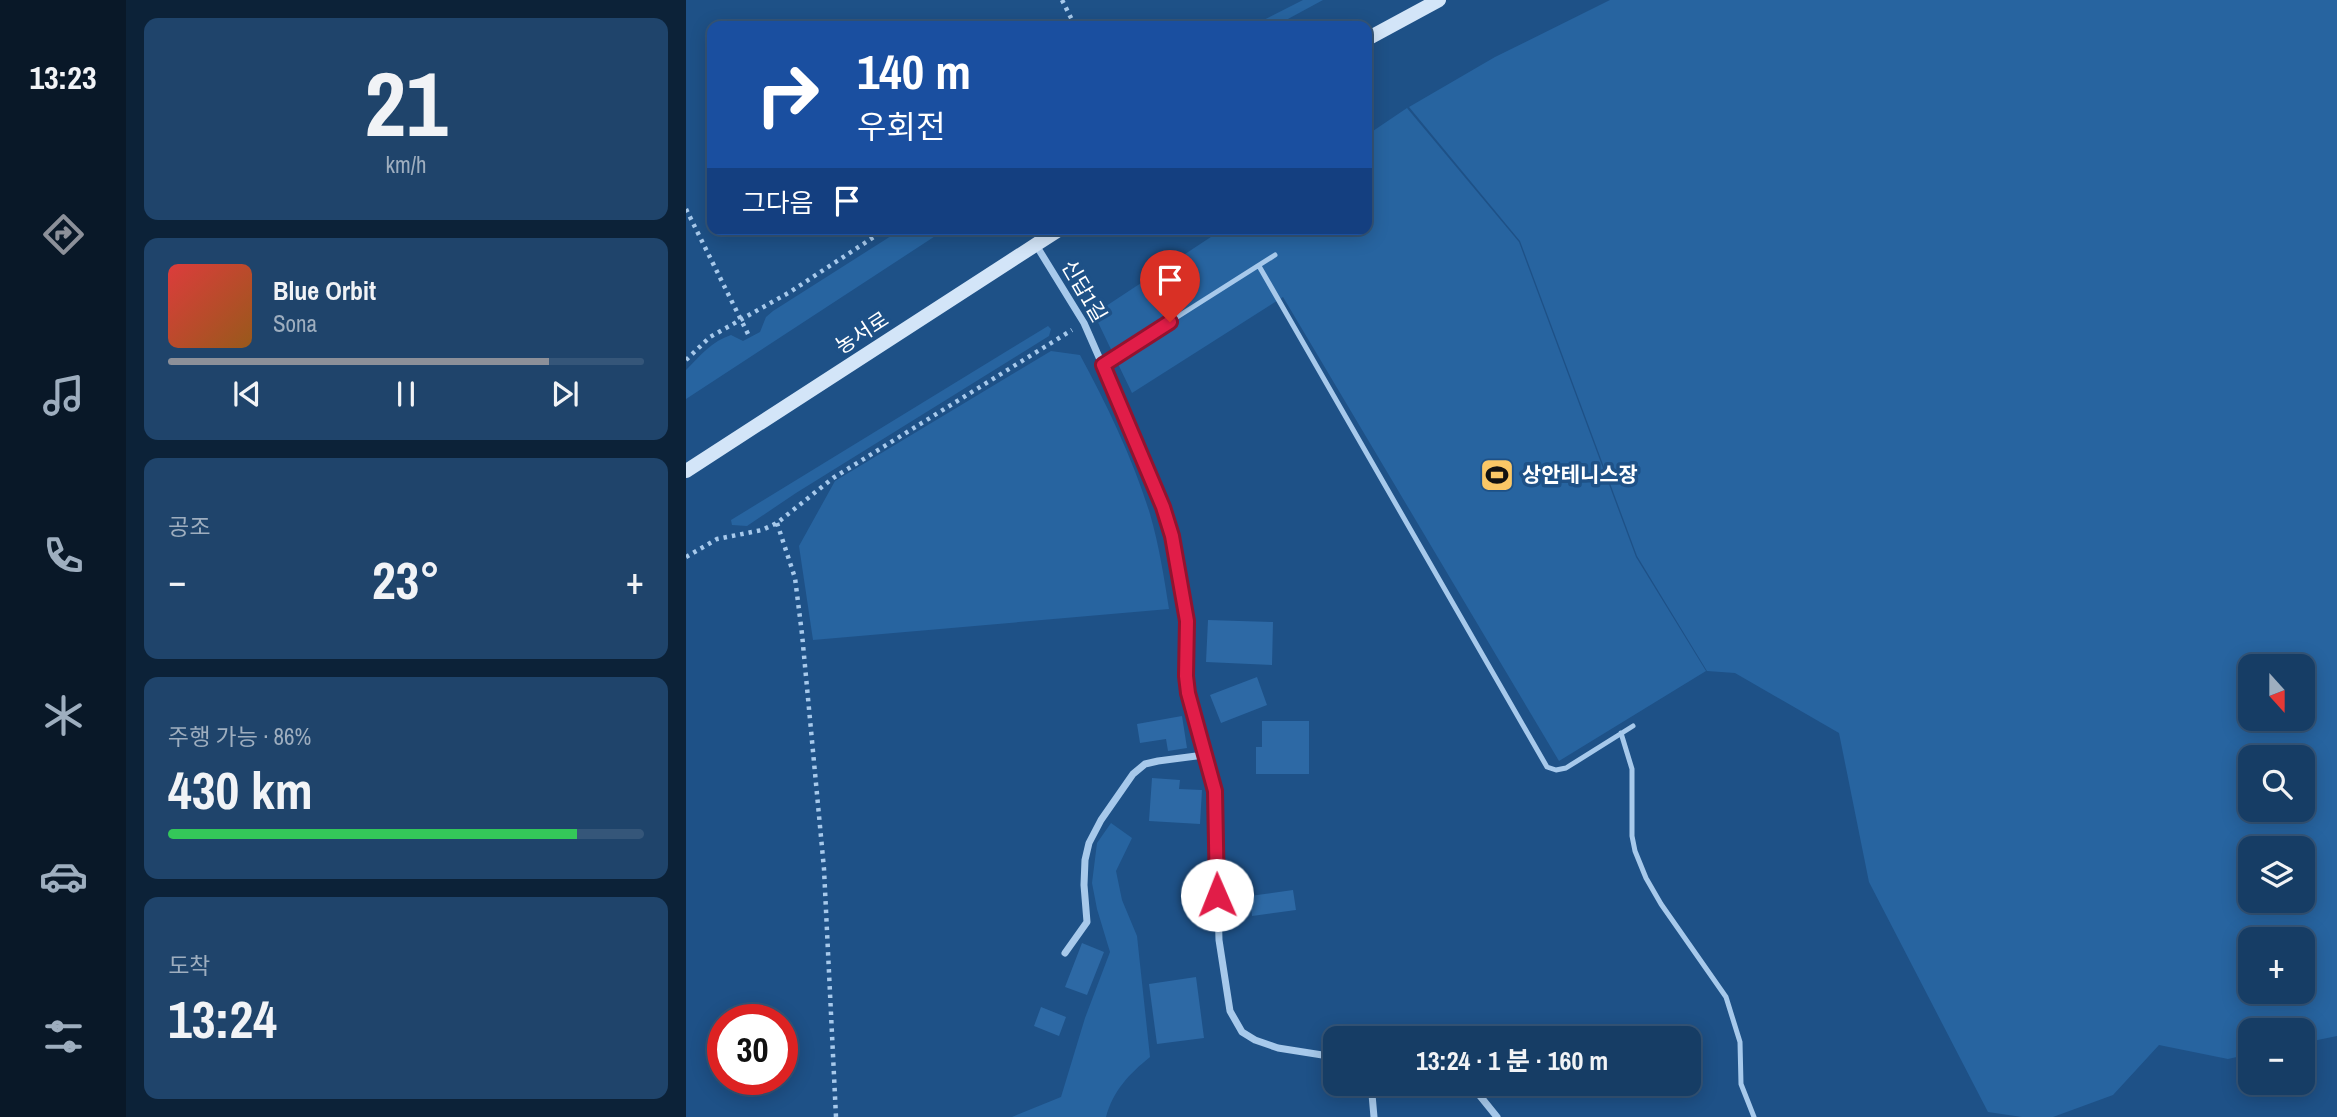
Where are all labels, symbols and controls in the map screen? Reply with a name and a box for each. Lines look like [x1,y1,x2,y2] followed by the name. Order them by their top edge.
[857,38,971,104] text: 140 m
[365,42,448,164] text: 21
[742,49,833,140] icon: right
[29,56,97,99] text: 13:23
[857,105,945,148] text: 우회전
[386,149,426,180] text: km/h
[828,182,866,220] icon: arrive
[742,185,814,220] text: 그다음
[39,210,88,259] icon: directions
[1140,250,1200,322] pin
[1055,254,1114,327] street label: 신답1길
[1151,261,1189,299] icon: arrive
[273,273,376,308] text: Blue Orbit
[830,305,894,361] street label: 농서로
[273,308,317,339] text: Sona
[39,371,88,420] icon: music
[228,375,266,413] icon: previous
[387,375,425,413] icon: pause
[546,375,584,413] icon: next
[1478,456,1516,494] sports icon: 상안테니스장
[1522,460,1638,489] place label: 상안테니스장
[168,511,210,542] text: 공조
[39,531,88,580] icon: phone
[372,545,440,615] text: 23°
[168,555,186,606] text: −
[626,555,644,606] text: +
[2238,654,2315,732] north arrow
[2238,654,2315,1095] map controls
[39,691,88,740] icon: climate
[168,721,311,752] text: 주행 가능 · 86%
[2238,745,2315,822] button: search
[168,755,313,825] text: 430 km
[2238,836,2315,913] button: layers
[39,852,88,901] icon: car
[1180,858,1254,932] position arrow
[2238,927,2315,1004] button: +
[168,950,210,981] text: 도착
[168,984,277,1054] text: 13:24
[707,1004,798,1095] speed limit sign: 30
[39,1012,88,1061] icon: filters
[2238,1018,2315,1095] button: −
[1416,1043,1608,1078] text: 13:24 · 1 분 · 160 m

